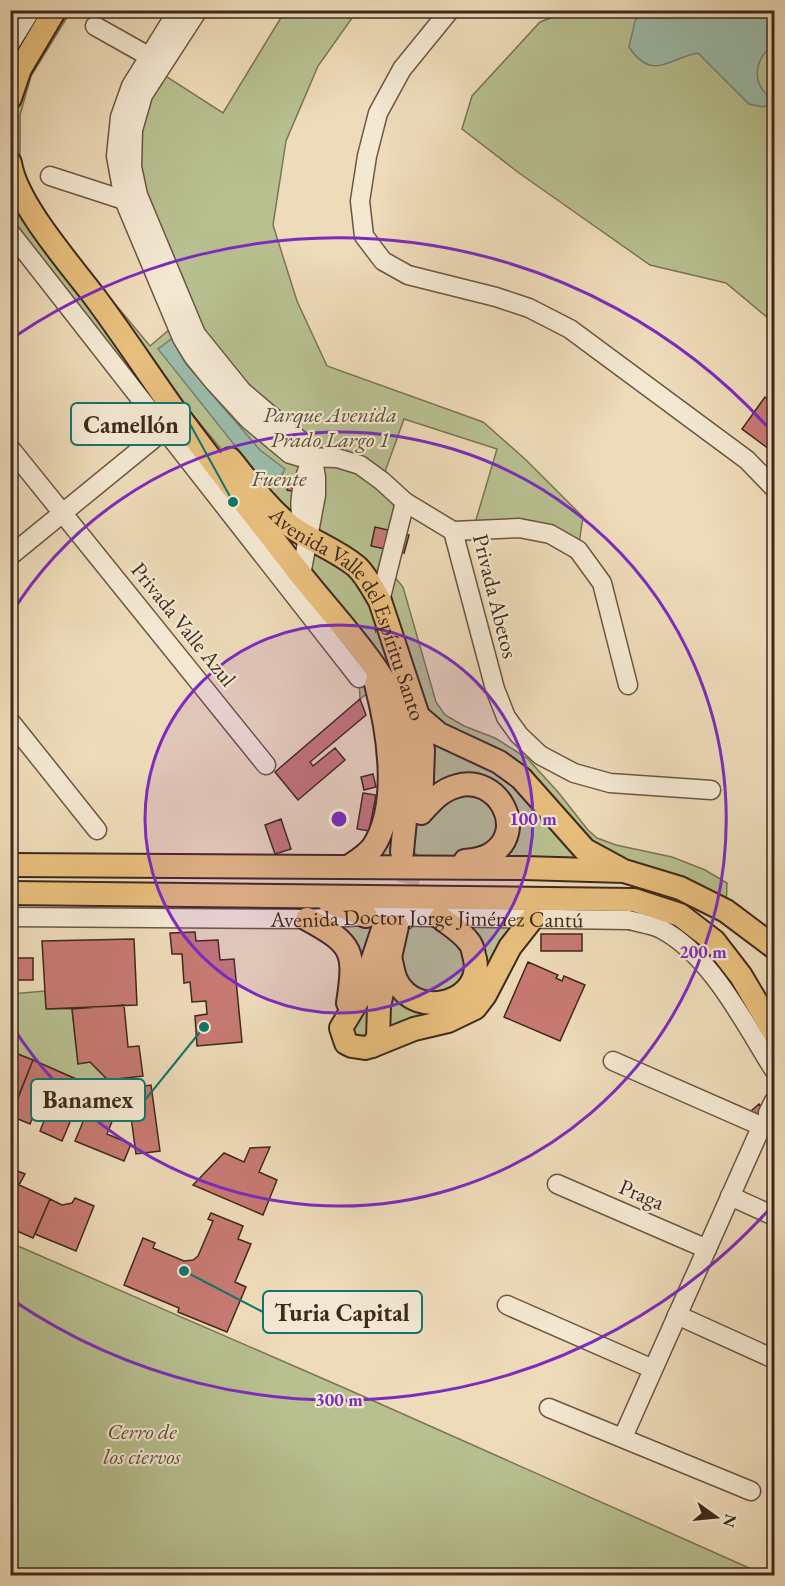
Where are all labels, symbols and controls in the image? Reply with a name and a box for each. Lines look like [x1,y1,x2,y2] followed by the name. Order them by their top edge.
[263,400,397,454] park label: Parque Avenida Prado Largo 1
[71,403,190,445] callout: Camellón
[83,409,179,440] text: Camellón
[251,464,307,493] park label: Fuente
[262,500,433,724] street label: Avenida Valle del Espíritu Santo
[466,531,525,661] street label: Privada Abetos
[124,556,243,693] street label: Privada Valle Azul
[509,807,557,830] text: 100 m
[329,809,349,829] centre of rings
[269,902,584,934] street label: Avenida Doctor Jorge Jiménez Cantú
[679,940,727,963] text: 200 m
[31,1079,145,1121] callout: Banamex
[43,1084,133,1115] text: Banamex
[615,1172,669,1217] street label: Praga
[263,1291,422,1333] callout: Turia Capital
[274,1297,410,1328] text: Turia Capital
[315,1388,363,1411] text: 300 m
[103,1417,182,1471] park label: Cerro de los ciervos
[686,1487,746,1547] north arrow
[718,1512,742,1530] text: N

